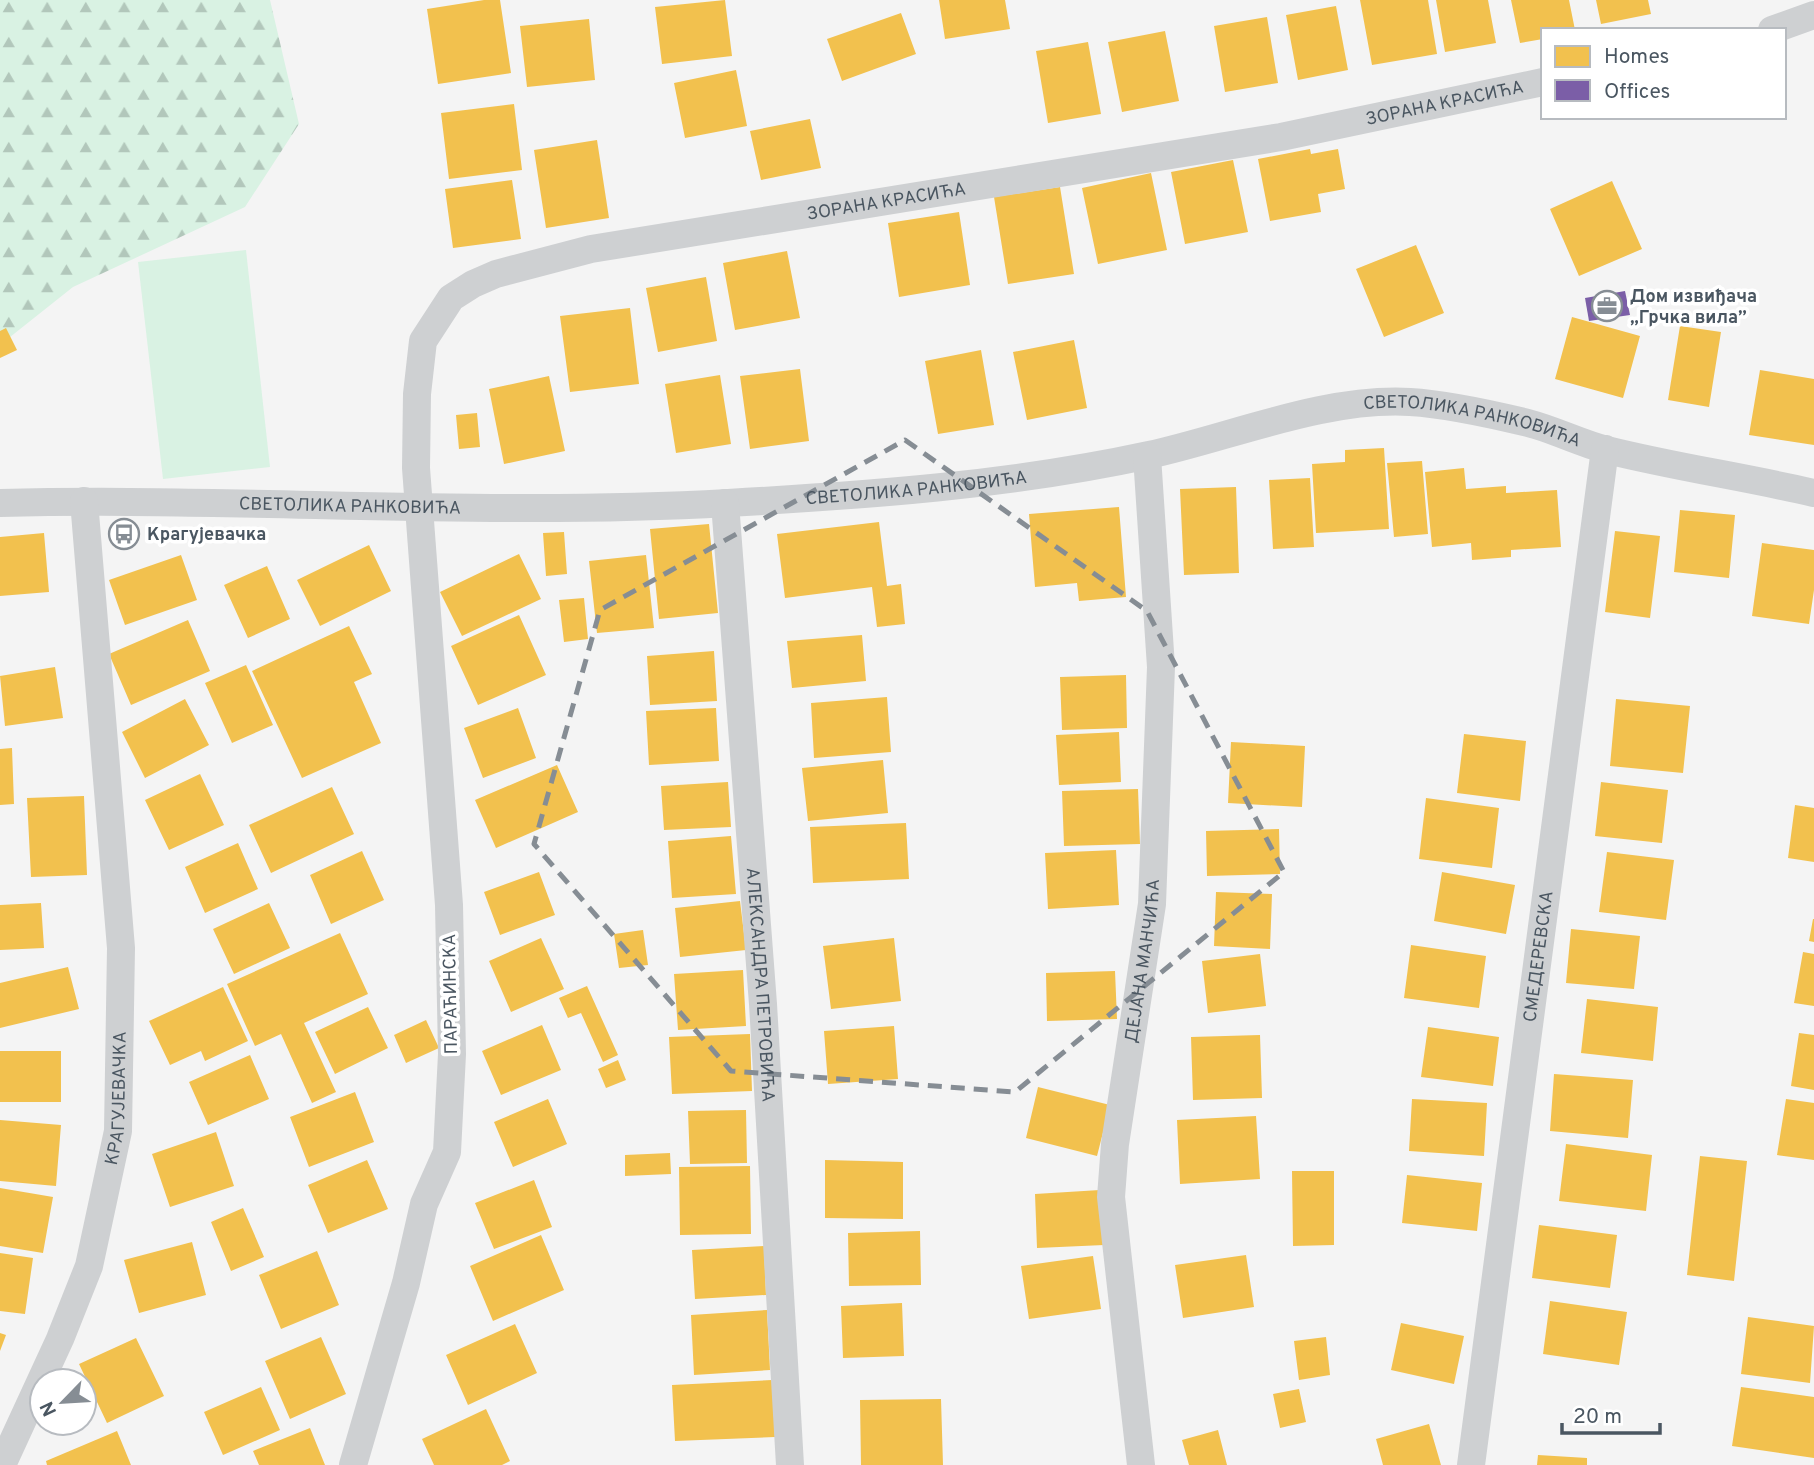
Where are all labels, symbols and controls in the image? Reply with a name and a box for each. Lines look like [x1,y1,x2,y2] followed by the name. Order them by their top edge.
[1541,28,1786,119] legend
[1604,44,1669,71] text: Homes
[1364,76,1526,132] street label: ЗОРАНА КРАСИЋА
[1604,79,1670,106] text: Offices
[805,178,968,227] street label: ЗОРАНА КРАСИЋА
[1630,286,1757,330] place label: Дом извиђача „Грчка вила”
[1590,289,1624,323] office icon: Дом извиђача „Грчка вила”
[1362,392,1584,454] street label: СВЕТОЛИКА РАНКОВИЋА
[805,467,1029,511] street label: СВЕТОЛИКА РАНКОВИЋА
[239,493,461,521] street label: СВЕТОЛИКА РАНКОВИЋА
[107,517,141,551] bus stop icon: Крагујевачка
[147,524,266,547] place label: Крагујевачка
[740,867,779,1103] street label: АЛЕКСАНДРА ПЕТРОВИЋА
[1121,879,1166,1045] street label: ДЕЈАНА МАНЧИЋА
[1520,889,1560,1024] street label: СМЕДЕРЕВСКА
[439,934,464,1054] street label: ПАРАЋИНСКА
[101,1031,133,1168] street label: КРАГУЈЕВАЧКА
[28,1367,98,1437] north arrow
[1562,1392,1660,1436] scale bar
[36,1397,63,1420] text: N
[1573,1404,1622,1431] text: 20 m

